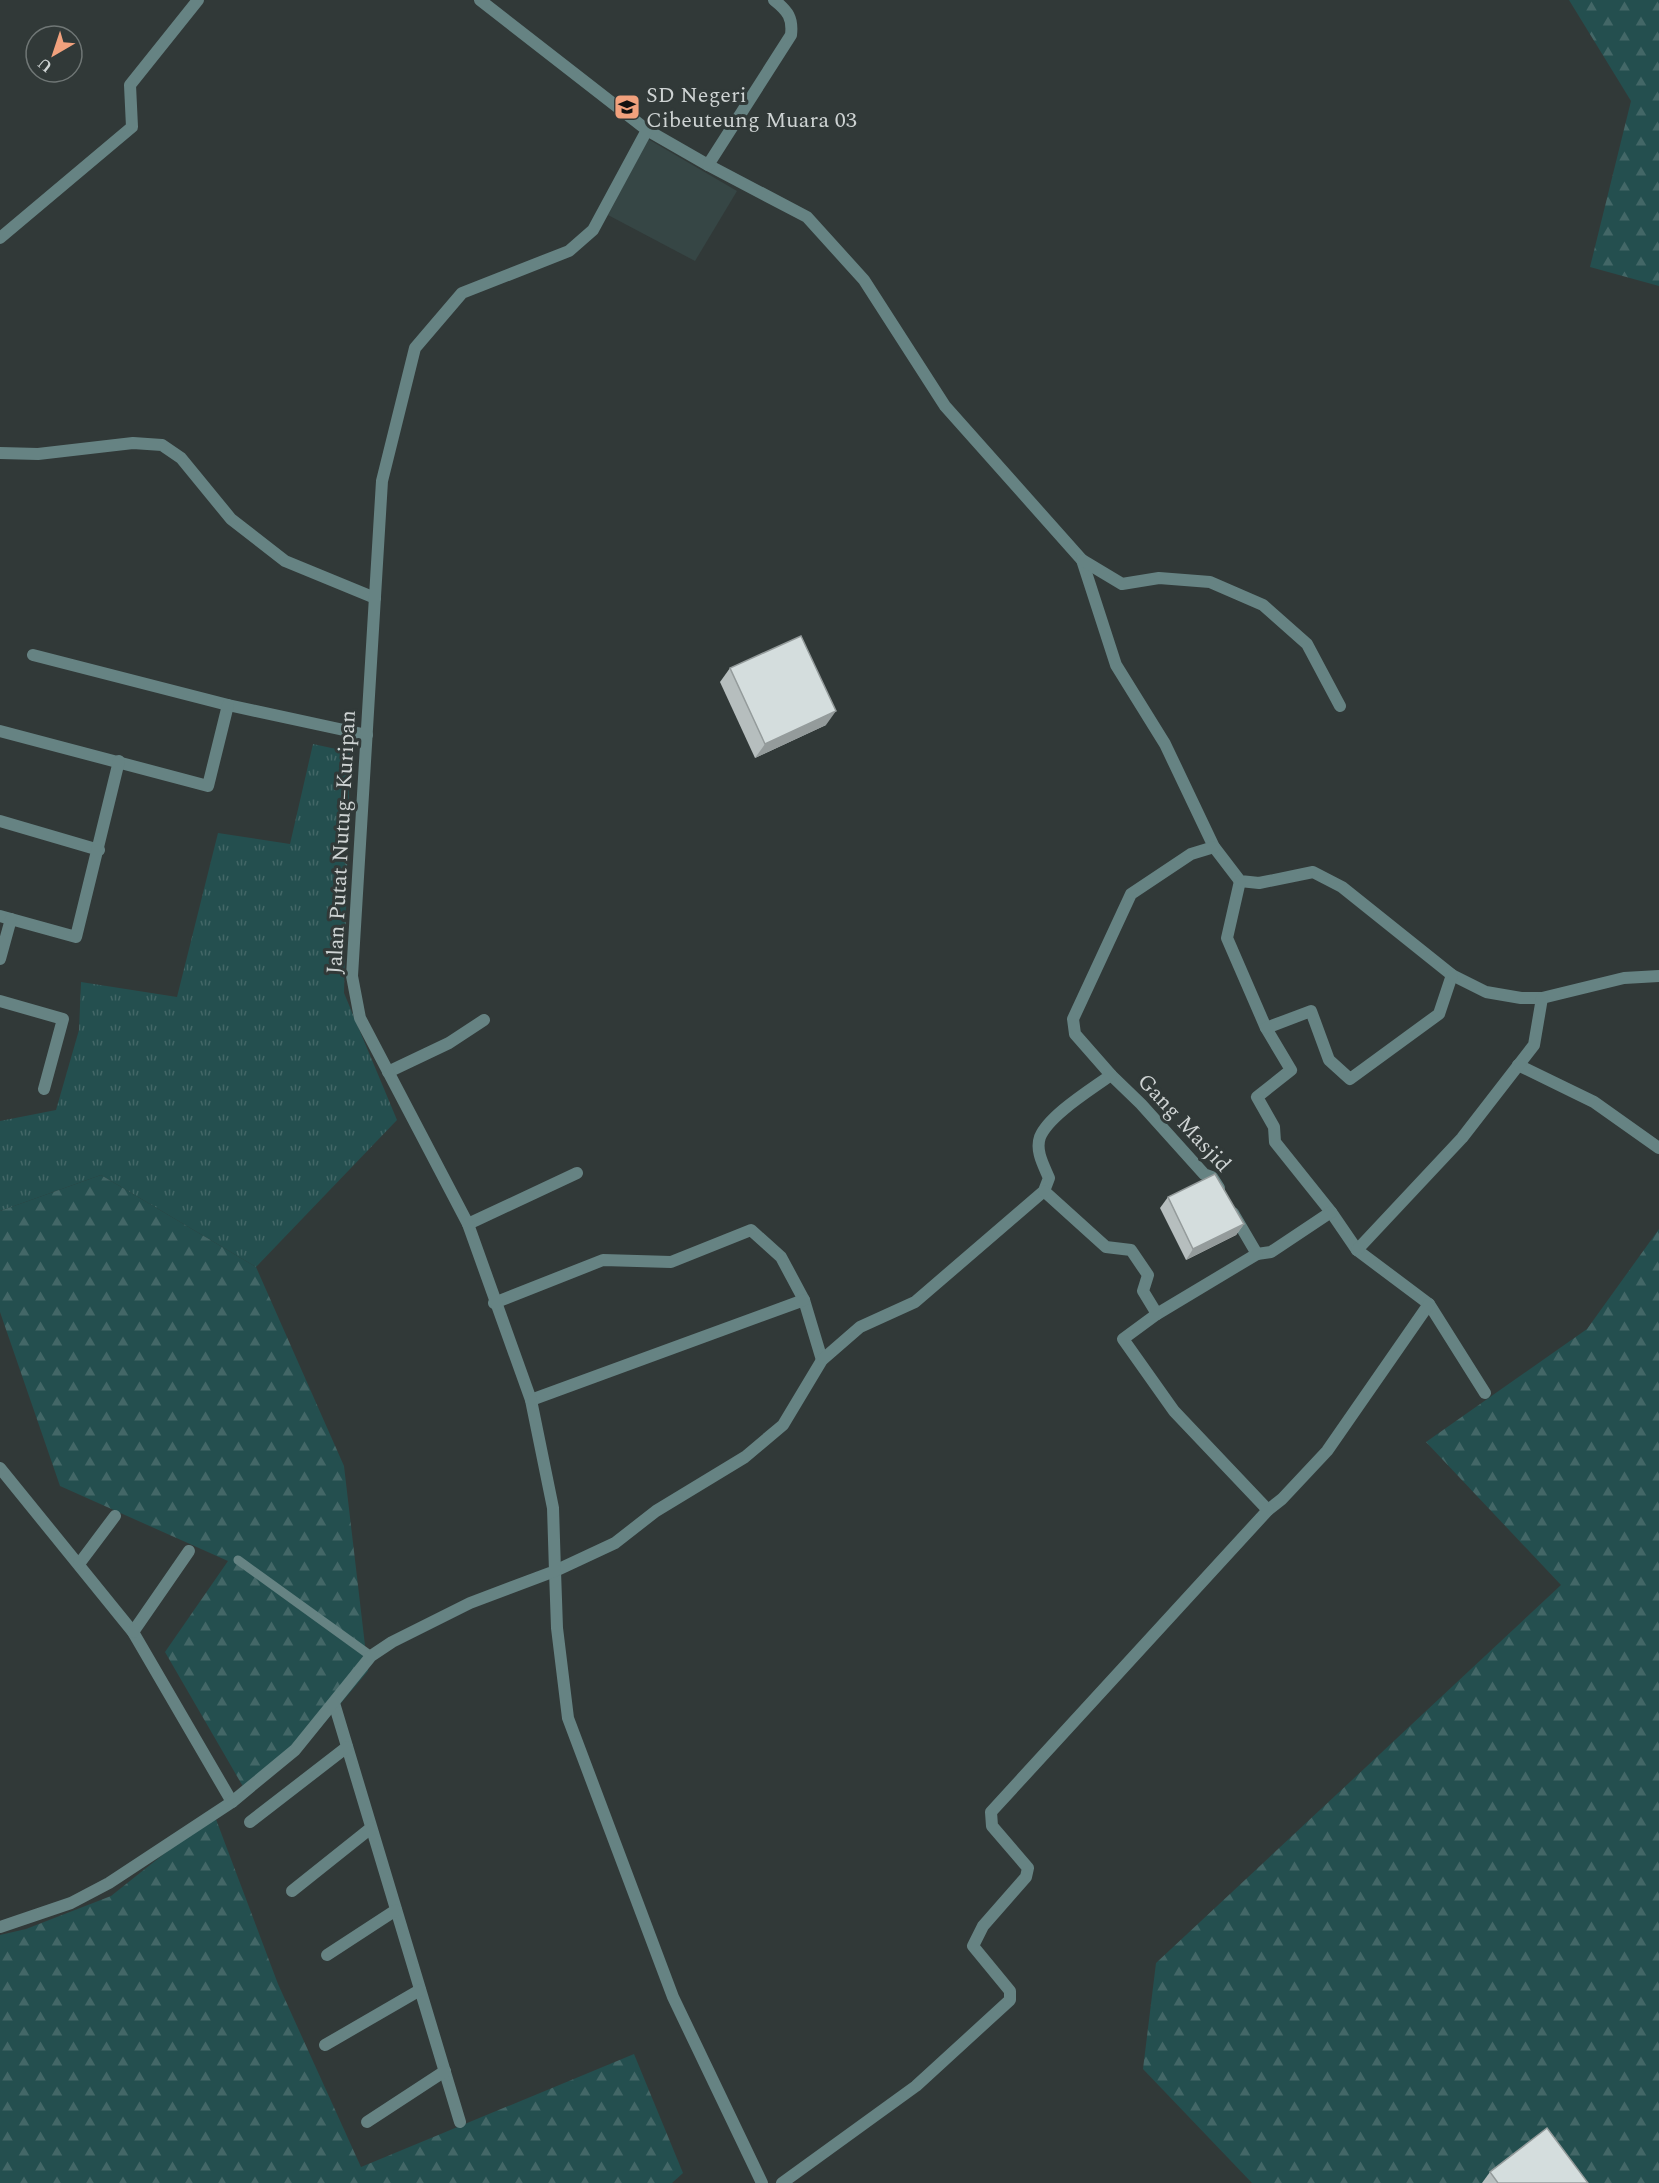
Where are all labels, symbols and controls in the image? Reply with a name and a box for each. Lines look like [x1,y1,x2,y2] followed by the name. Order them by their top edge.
[24,24,84,84] north arrow
[32,51,58,78] text: U
[646,79,857,137] place label: SD Negeri Cibeuteung Muara 03
[612,92,642,122] school or university icon: SD Negeri Cibeuteung Muara 03
[318,709,365,975] street label: Jalan Putat Nutug–Kuripan
[1129,1066,1239,1180] street label: Gang Masjid

